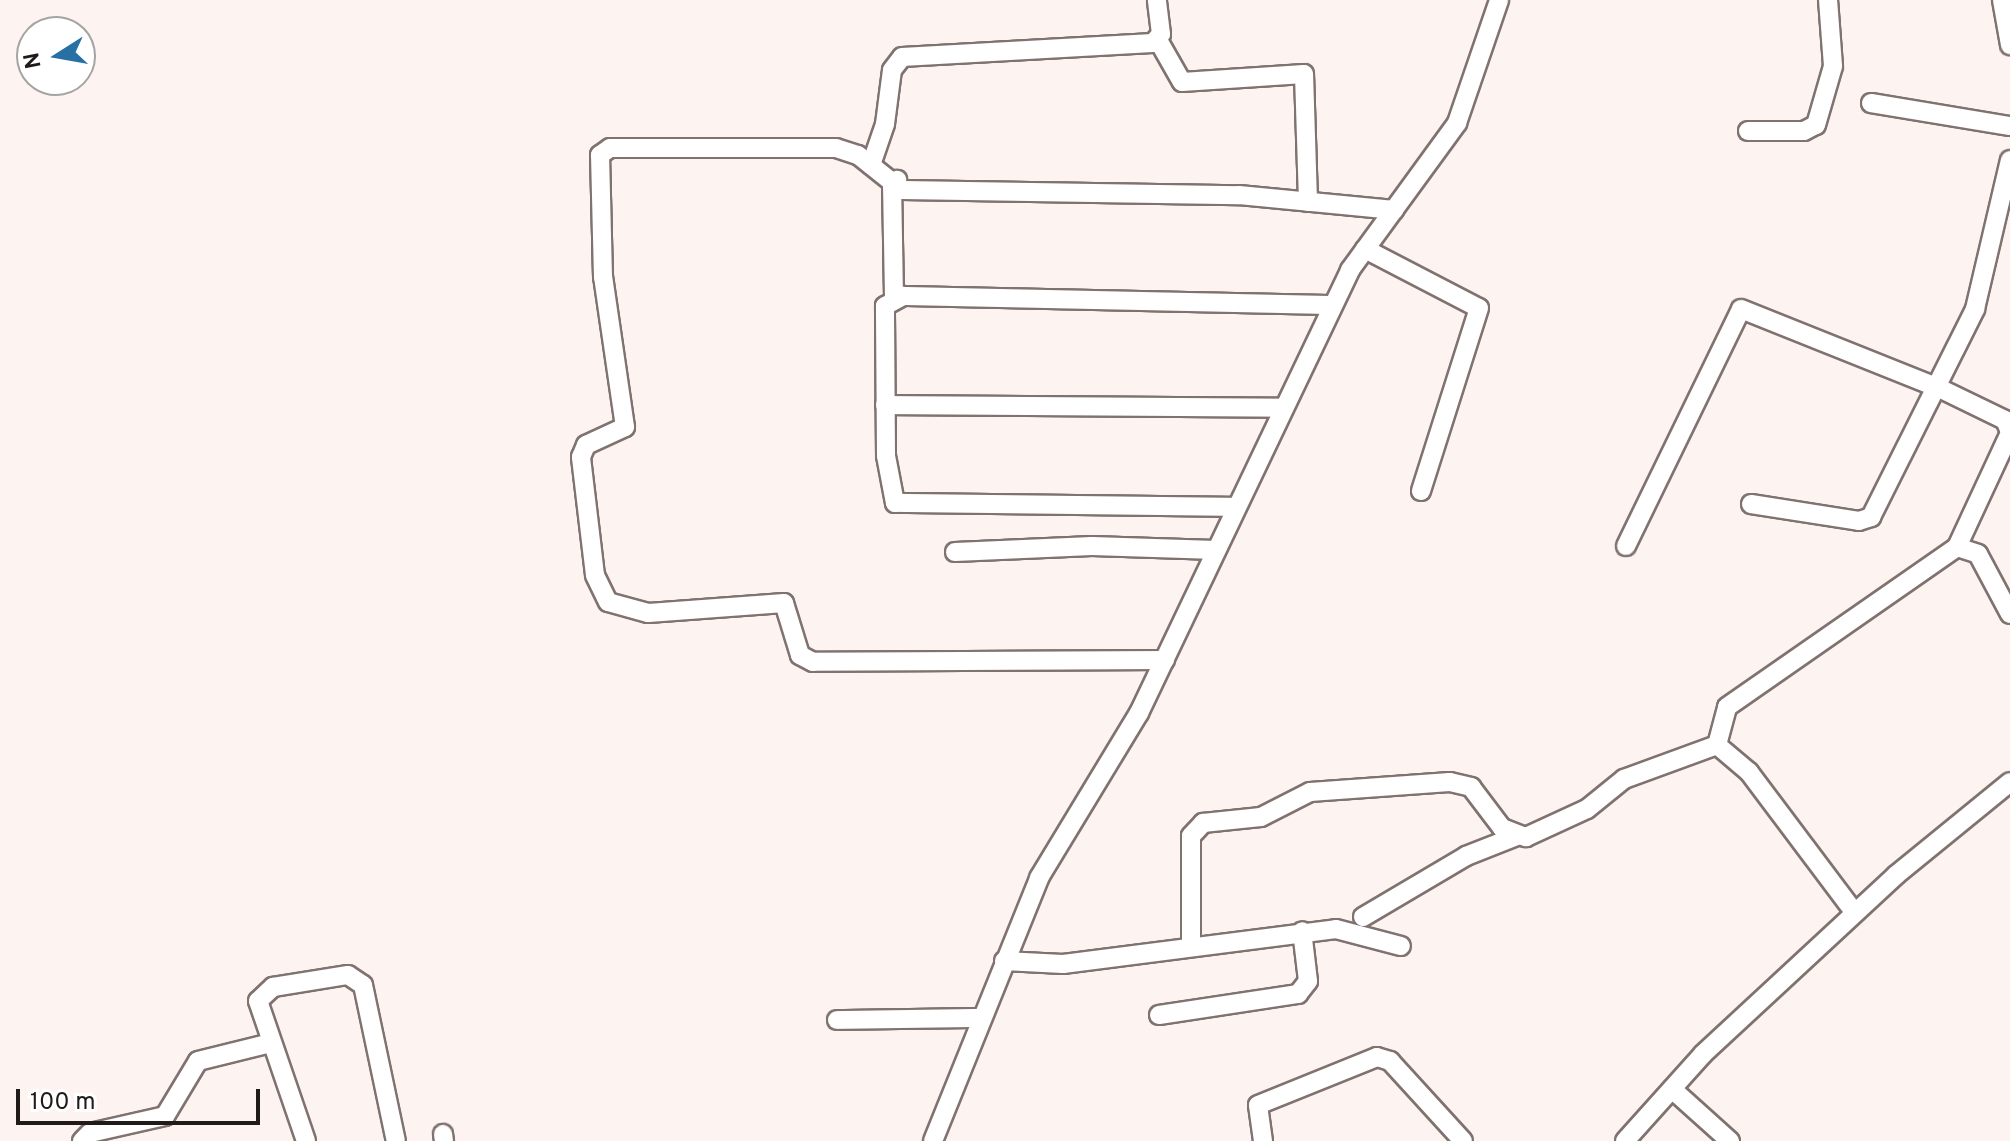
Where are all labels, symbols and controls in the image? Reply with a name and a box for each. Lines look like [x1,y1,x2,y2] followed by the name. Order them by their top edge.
[16,16,96,96] north arrow
[19,50,49,71] text: N
[20,1073,264,1123] scale bar
[30,1088,96,1118] text: 100 m

